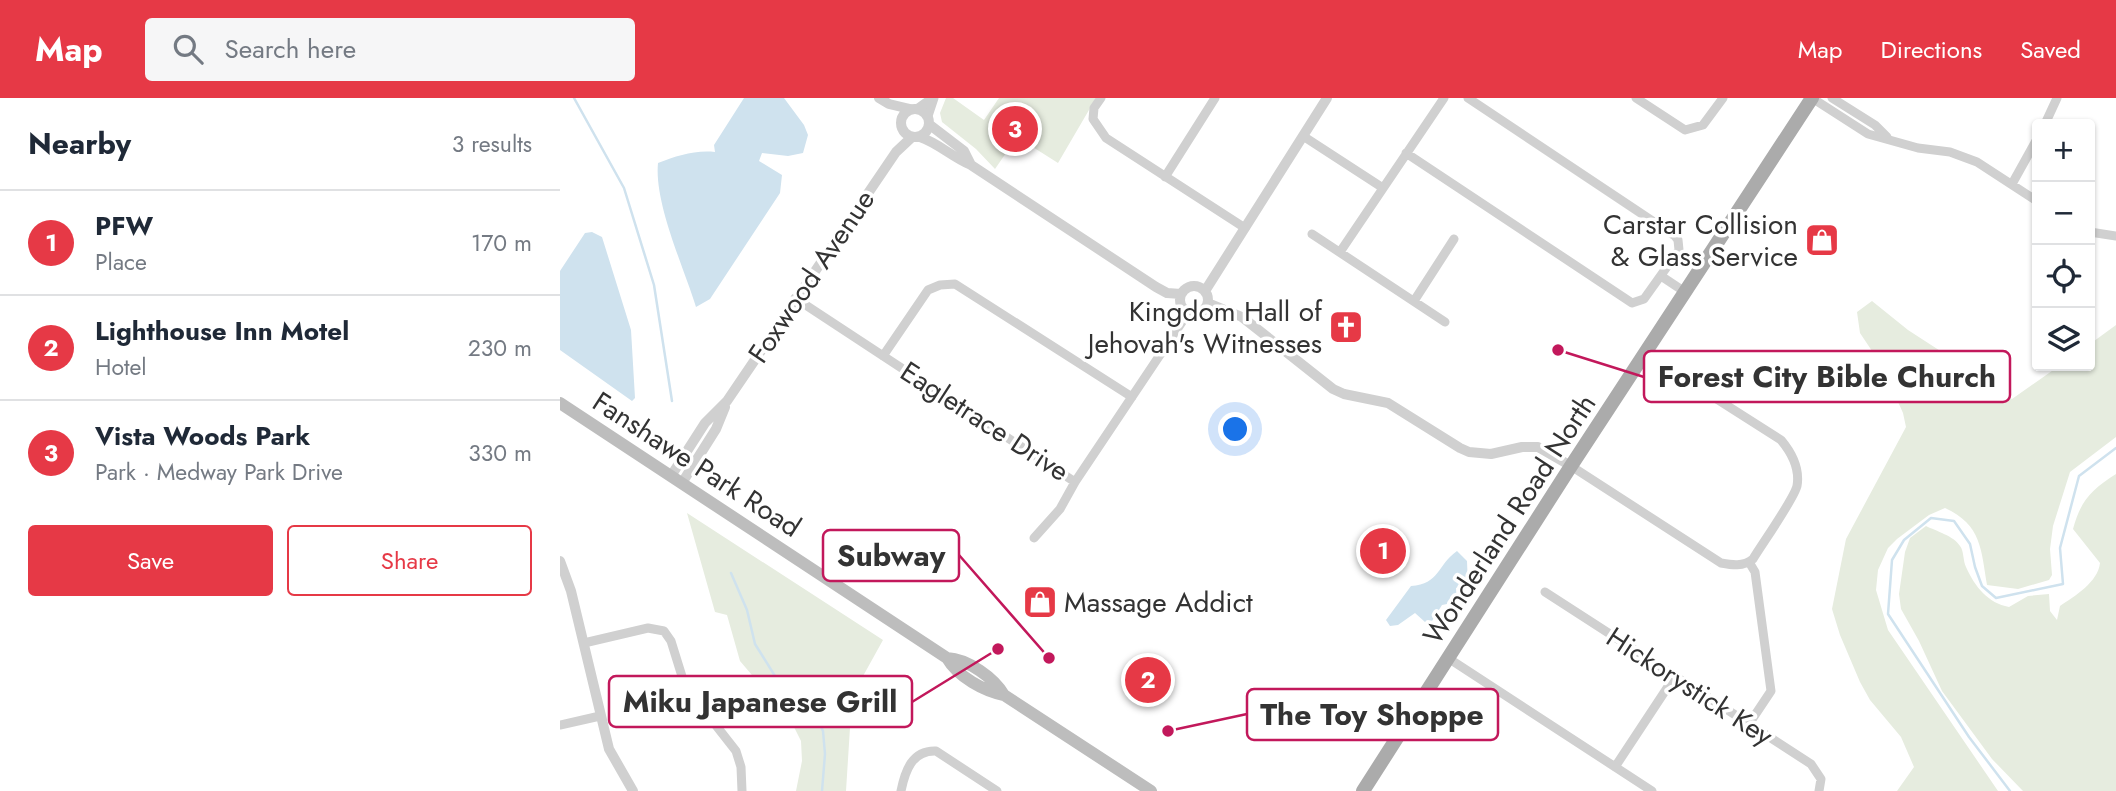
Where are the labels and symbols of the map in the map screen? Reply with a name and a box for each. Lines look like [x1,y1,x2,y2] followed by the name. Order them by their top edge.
[992,103,1038,155] pin: 3
[738,181,885,371] street label: Foxwood Avenue
[1603,204,1798,277] place label: Carstar Collision & Glass Service
[1803,221,1841,259] shop icon: Carstar Collision & Glass Service
[1084,291,1323,364] place label: Kingdom Hall of Jehovah's Witnesses
[1327,308,1365,346] church icon: Kingdom Hall of Jehovah's Witnesses
[892,351,1077,491] street label: Eagletrace Drive
[1644,351,2010,402] callout: Forest City Bible Church
[1658,355,1996,398] text: Forest City Bible Church
[585,382,809,547] street label: Fanshawe Park Road
[1413,386,1606,653] street label: Wonderland Road North
[1218,412,1252,446] your location
[1360,525,1406,577] pin: 1
[823,530,959,581] callout: Subway
[837,534,946,577] text: Subway
[1064,582,1253,623] place label: Massage Addict
[1021,583,1059,621] shop icon: Massage Addict
[1598,617,1782,756] street label: Hickorystick Key
[1125,654,1171,706] pin: 2
[609,676,912,727] callout: Miku Japanese Grill
[623,680,897,723] text: Miku Japanese Grill
[1247,689,1498,740] callout: The Toy Shoppe
[1260,693,1484,736] text: The Toy Shoppe

